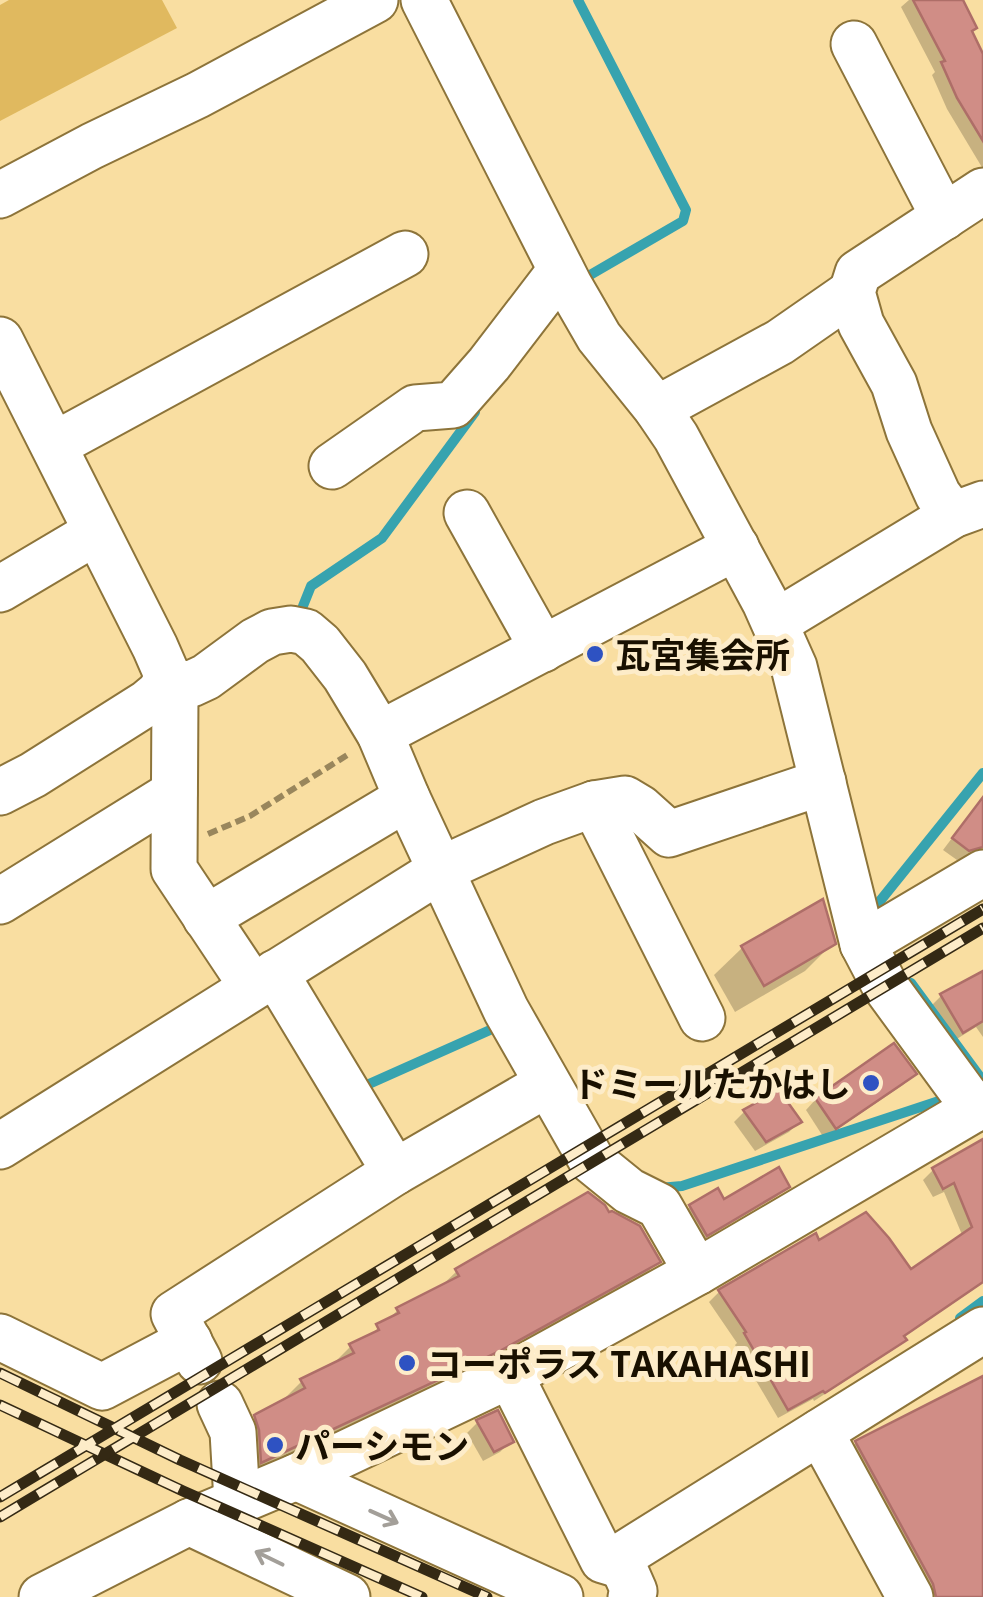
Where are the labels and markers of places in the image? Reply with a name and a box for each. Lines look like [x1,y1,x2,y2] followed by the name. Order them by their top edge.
[615,631,790,678] place label: 瓦宮集会所
[584,643,606,665] marker: 瓦宮集会所
[572,1060,851,1107] place label: ドミールたかはし
[860,1072,882,1094] marker: ドミールたかはし
[427,1340,811,1387] place label: コーポラス TAKAHASHI
[396,1352,418,1374] marker: コーポラス TAKAHASHI
[295,1422,469,1469] place label: パーシモン
[264,1434,286,1456] marker: パーシモン

